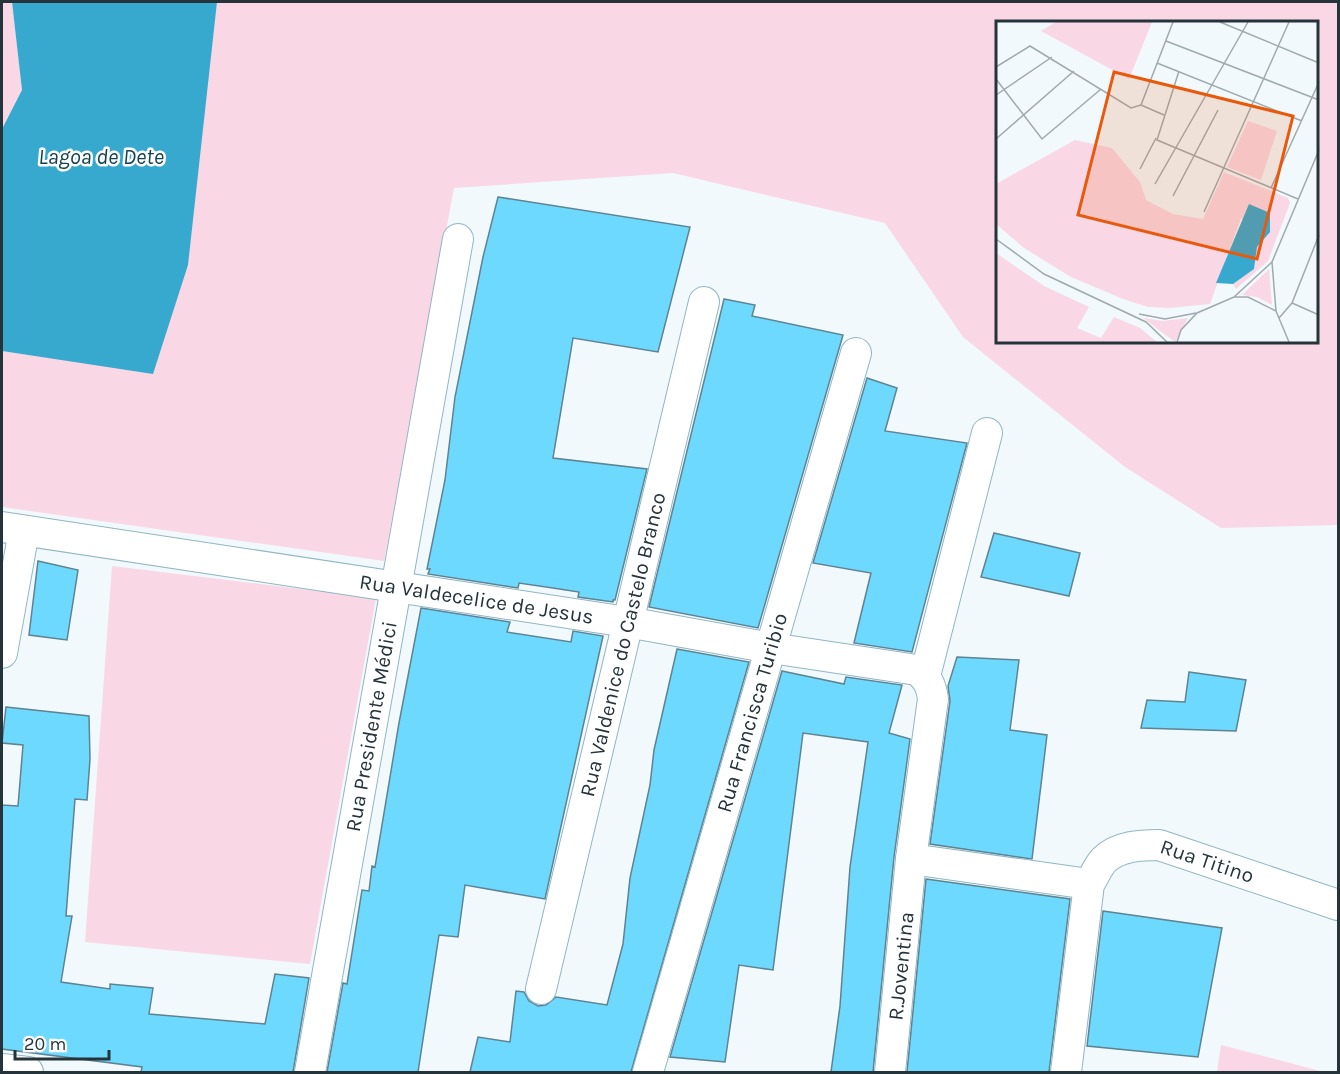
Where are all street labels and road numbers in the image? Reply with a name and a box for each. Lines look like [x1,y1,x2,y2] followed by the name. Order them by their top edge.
[575,490,670,799] street label: Rua Valdenice do Castelo Branco
[358,569,595,629] street label: Rua Valdecelice de Jesus
[712,610,792,815] street label: Rua Francisca Turibio
[341,619,402,834] street label: Rua Presidente Médici
[1157,834,1257,888] street label: Rua Titino
[883,911,919,1021] street label: R.Joventina

